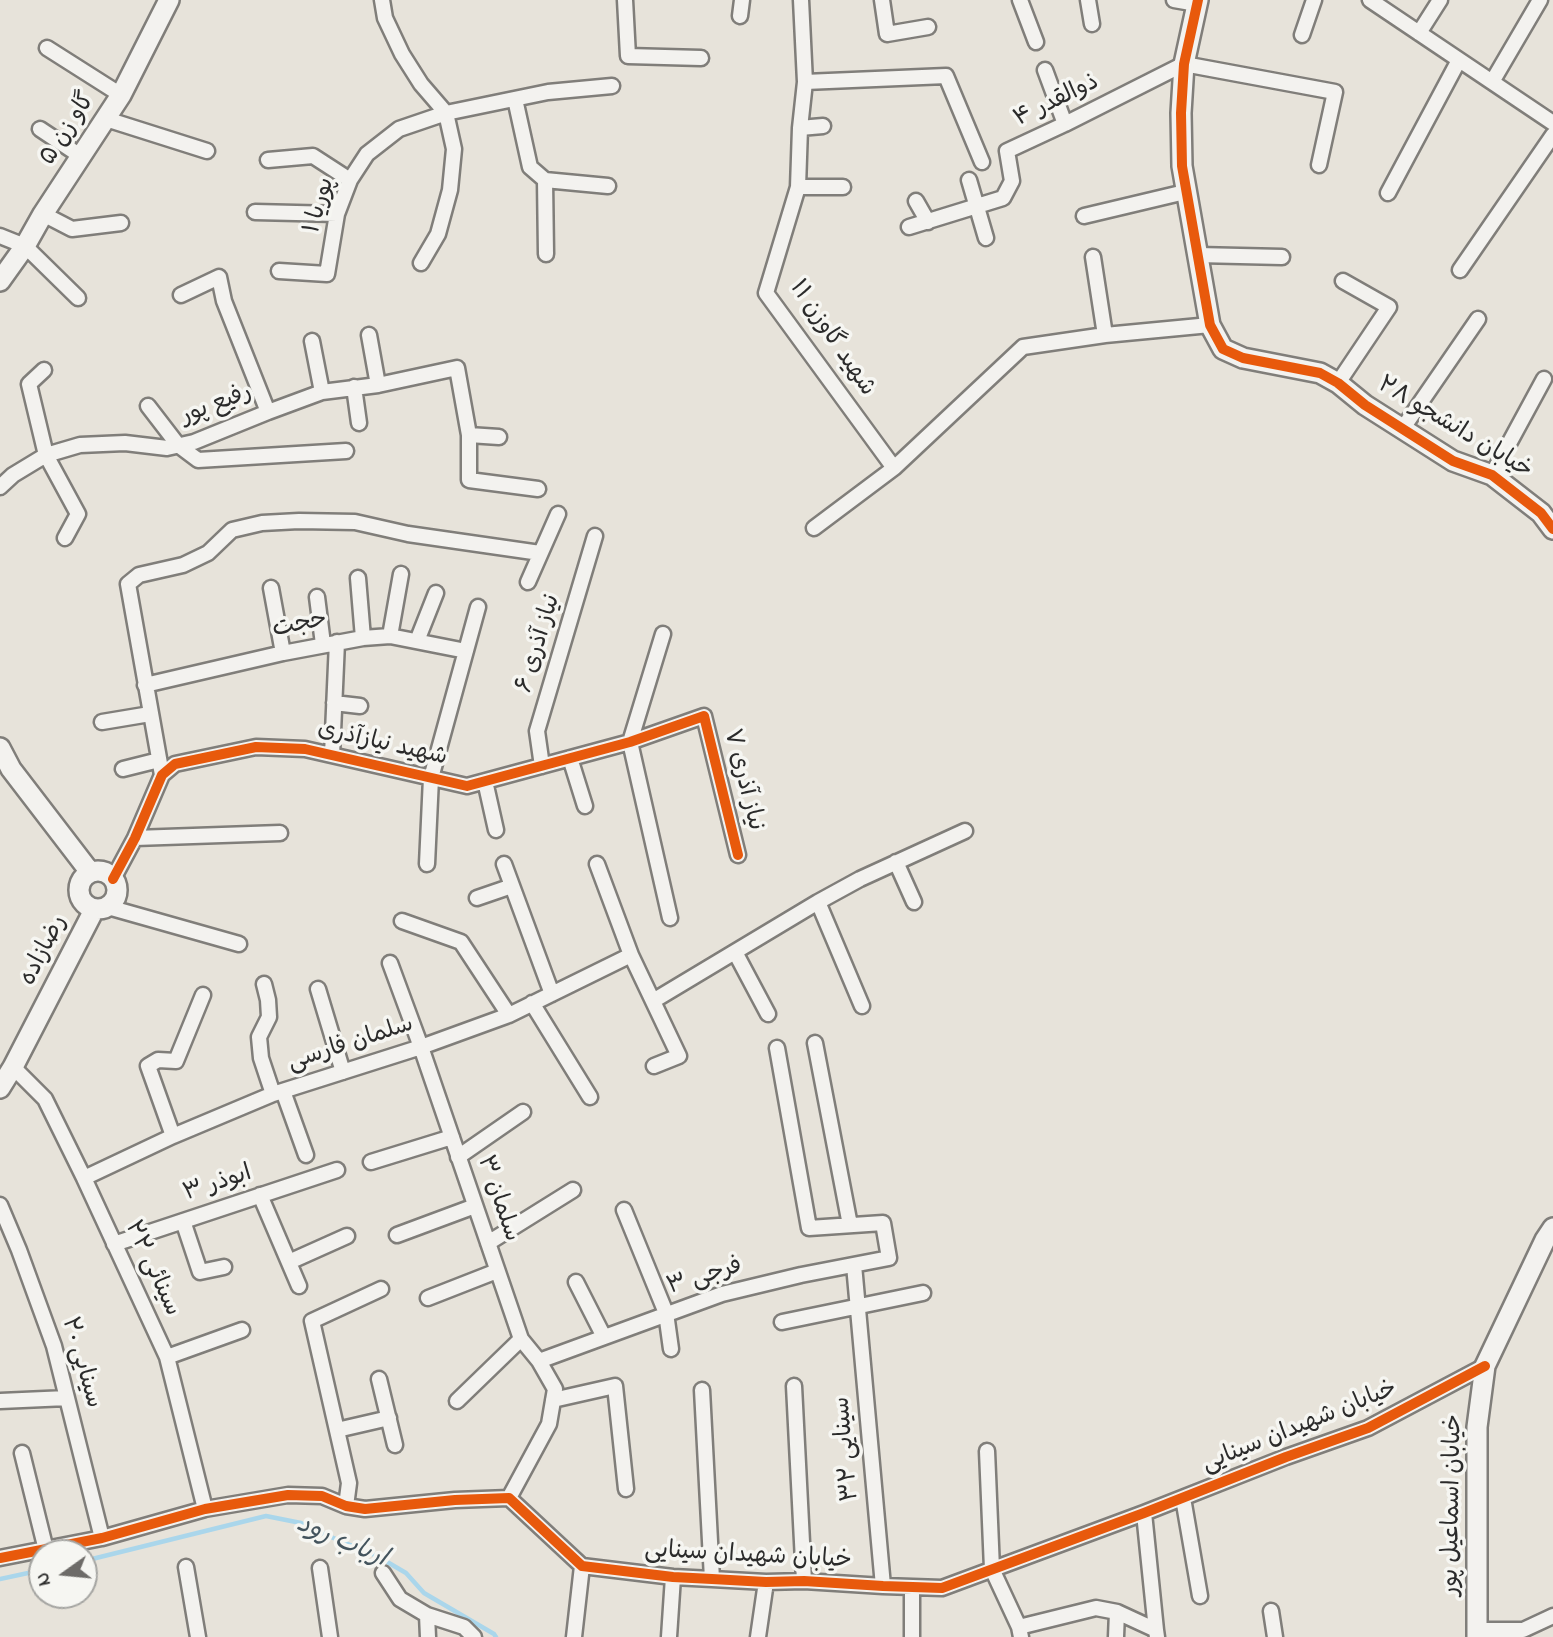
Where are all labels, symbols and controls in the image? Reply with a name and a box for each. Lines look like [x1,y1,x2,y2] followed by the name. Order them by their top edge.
[1010,69,1104,135] street label: ذوالقدر ۴
[35,88,103,172] street label: گاو زن ۵
[299,175,343,237] street label: پوریا ۱
[782,275,880,403] street label: شهید گاوزن ۱۱
[1371,371,1537,487] street label: خیابان دانشجو ۲۸
[177,379,257,433] street label: رفیع پور
[511,591,569,697] street label: نیاز آذری ۶
[270,607,330,645] street label: حجت
[314,716,450,774] street label: شهید نیازآذری
[715,726,769,834] street label: نیاز آذری ۷
[15,911,75,991] street label: رضازاده
[285,1011,417,1079] street label: سلمان فارسی
[469,1152,525,1246] street label: سلمان ۳
[180,1160,256,1210] street label: ابوذر ۳
[116,1217,186,1321] street label: سینائی ۲۲
[664,1253,746,1303] street label: فرجی ۳
[53,1314,107,1412] street label: سینایی ۲۰
[1198,1376,1402,1480] street label: خیابان شهیدان سینایی
[829,1395,867,1503] street label: سینایی ۳۲
[1438,1414,1470,1596] street label: خیابان اسماعیل پور
[291,1510,391,1576] water label: ارباب رود
[644,1537,852,1577] street label: خیابان شهیدان سینایی
[28,1539,98,1609] north arrow
[29,1569,59,1589] text: N

